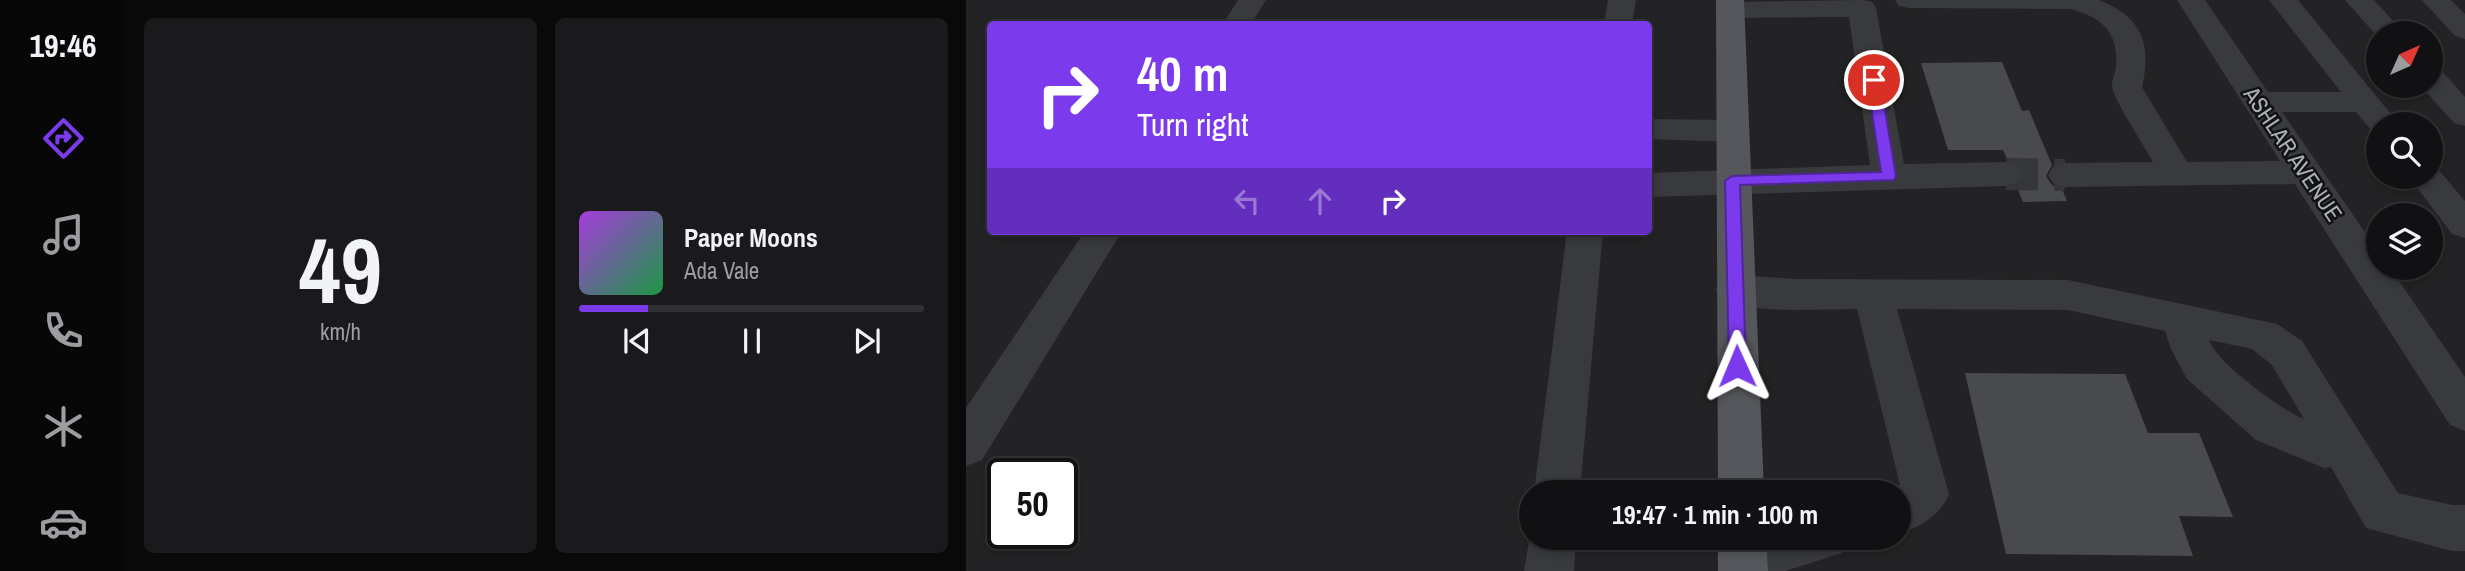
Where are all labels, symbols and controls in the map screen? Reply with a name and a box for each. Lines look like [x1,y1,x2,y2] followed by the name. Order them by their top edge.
[2366,21,2443,98] north arrow
[2366,21,2443,280] map controls
[29,24,97,67] text: 19:46
[1137,40,1229,106] text: 40 m
[1022,49,1113,140] icon: right
[1844,50,1904,110] pin
[1855,61,1893,99] icon: arrive
[2236,80,2350,227] street label: ASHLAR AVENUE
[1137,103,1249,146] text: Turn right
[2366,112,2443,189] button: search
[39,114,88,163] icon: directions
[1228,182,1266,220] icon: left
[1301,182,1339,220] icon: ahead
[1374,182,1412,220] icon: right
[2366,203,2443,280] button: layers
[299,209,382,331] text: 49
[39,210,88,259] icon: music
[684,220,818,255] text: Paper Moons
[684,255,759,286] text: Ada Vale
[39,306,88,355] icon: phone
[320,316,361,347] text: km/h
[618,322,656,360] icon: previous
[733,322,771,360] icon: pause
[848,322,886,360] icon: next
[1700,329,1774,403] position arrow
[39,402,88,451] icon: climate
[987,458,1078,549] speed limit sign: 50
[1612,497,1818,532] text: 19:47 · 1 min · 100 m
[39,498,88,547] icon: car

